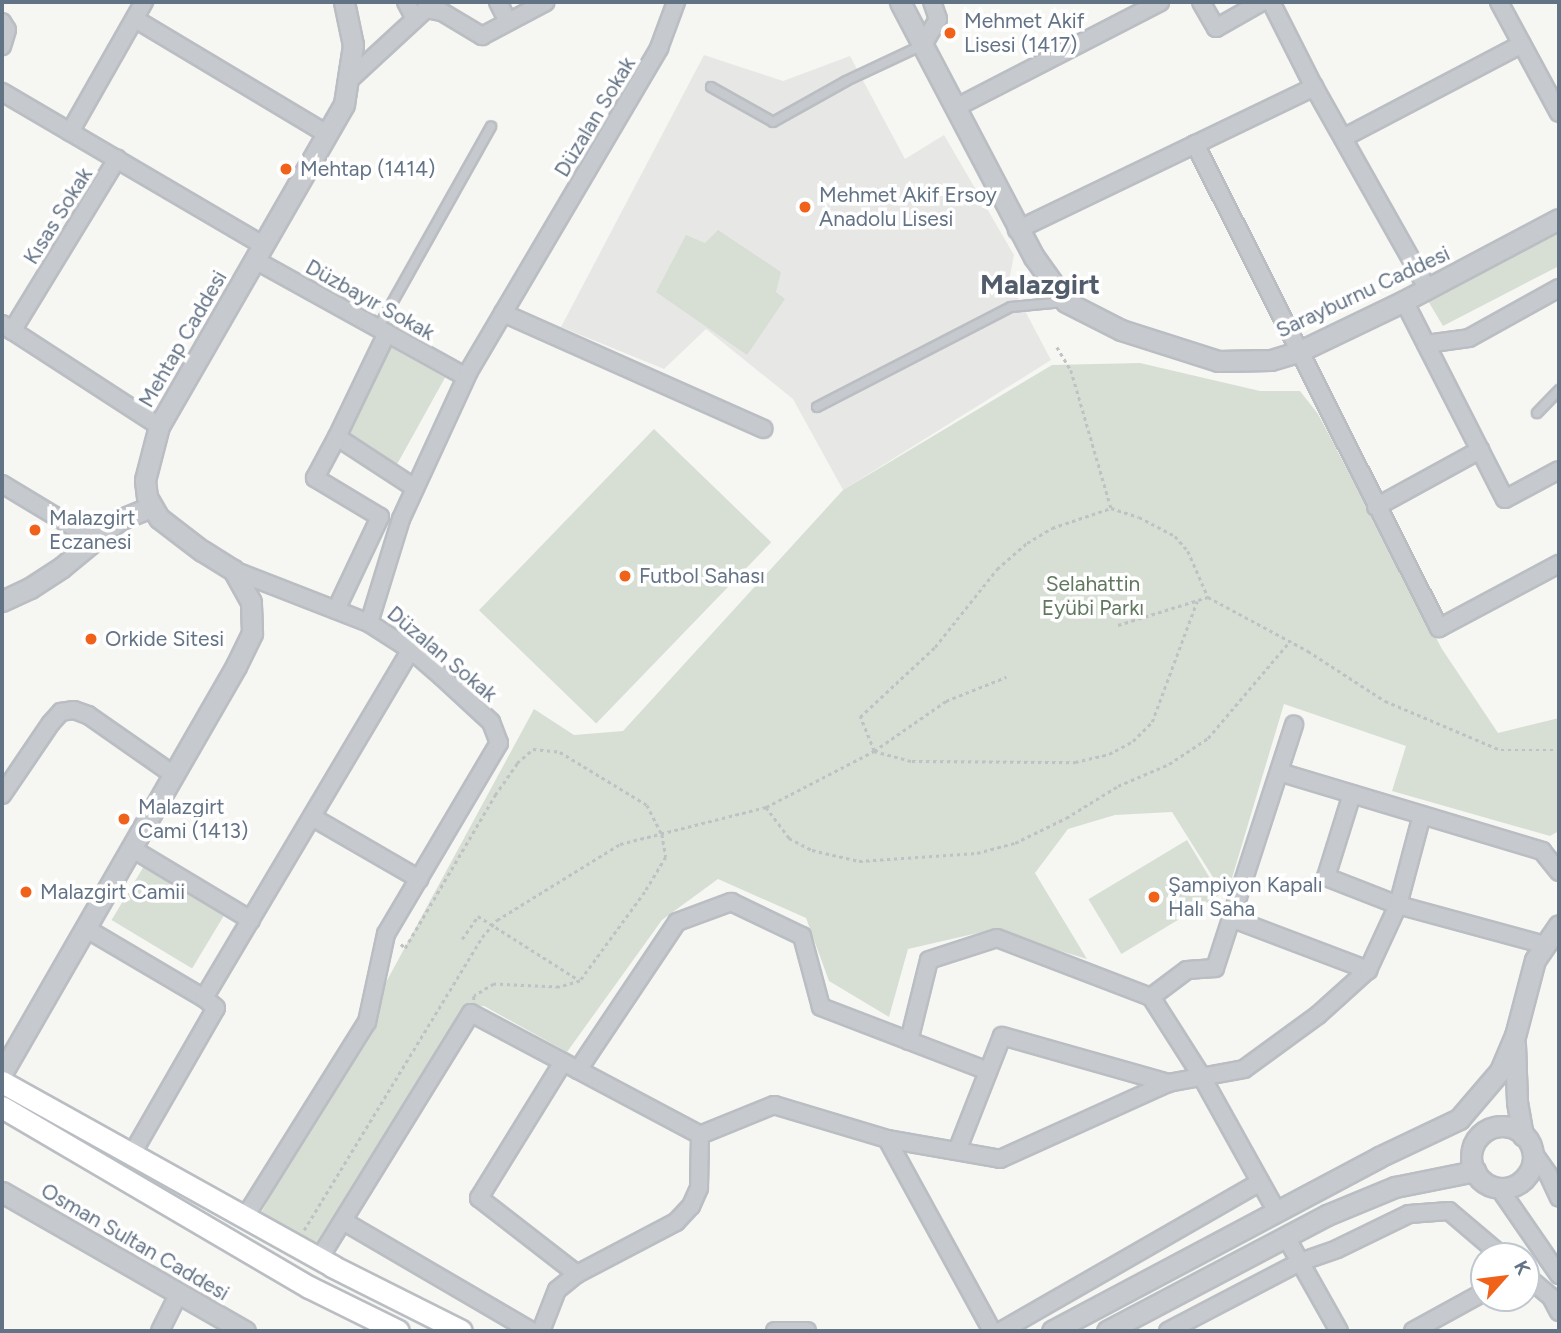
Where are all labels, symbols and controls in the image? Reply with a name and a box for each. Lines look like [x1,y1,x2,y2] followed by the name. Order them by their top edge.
[964,8,1084,58] place label: Mehmet Akif Lisesi (1417)
[942,25,958,41] marker: Mehmet Akif Lisesi (1417)
[549,53,641,181] street label: Düzalan Sokak
[300,156,435,182] place label: Mehtap (1414)
[278,161,294,177] marker: Mehtap (1414)
[18,163,98,269] street label: Kısas Sokak
[819,182,997,232] place label: Mehmet Akif Ersoy Anadolu Lisesi
[797,199,813,215] marker: Mehmet Akif Ersoy Anadolu Lisesi
[1272,241,1454,343] street label: Sarayburnu Caddesi
[301,254,439,346] street label: Düzbayır Sokak
[134,266,232,412] street label: Mehtap Caddesi
[980,267,1100,301] district label: Malazgirt
[49,505,135,555] place label: Malazgirt Eczanesi
[27,522,43,538] marker: Malazgirt Eczanesi
[639,563,765,589] place label: Futbol Sahası
[617,568,633,584] marker: Futbol Sahası
[1042,571,1144,621] park label: Selahattin Eyübi Parkı
[382,601,502,707] street label: Düzalan Sokak
[105,626,224,652] place label: Orkide Sitesi
[83,631,99,647] marker: Orkide Sitesi
[138,794,248,844] place label: Malazgirt Cami (1413)
[116,811,132,827] marker: Malazgirt Cami (1413)
[1168,872,1323,922] place label: Şampiyon Kapalı Halı Saha
[40,879,185,905] place label: Malazgirt Camii
[18,884,34,900] marker: Malazgirt Camii
[1146,889,1162,905] marker: Şampiyon Kapalı Halı Saha
[37,1178,233,1306] street label: Osman Sultan Caddesi
[1470,1242,1540,1312] north arrow
[1509,1257,1535,1279] text: K

